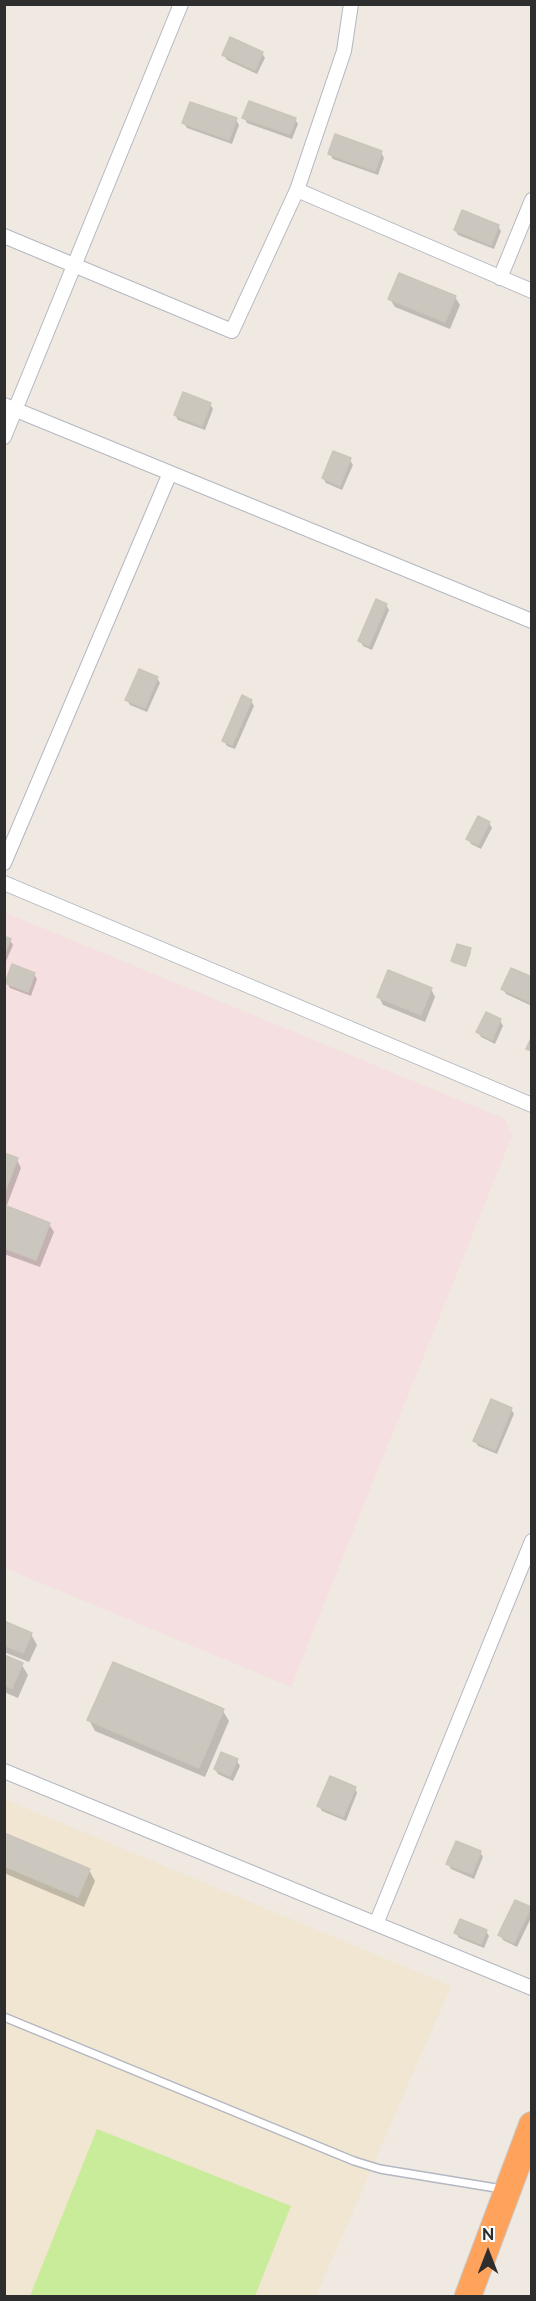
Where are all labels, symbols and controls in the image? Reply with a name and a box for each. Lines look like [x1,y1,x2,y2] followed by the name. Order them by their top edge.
[458,2223,518,2283] north arrow
[482,2225,494,2244] text: N

